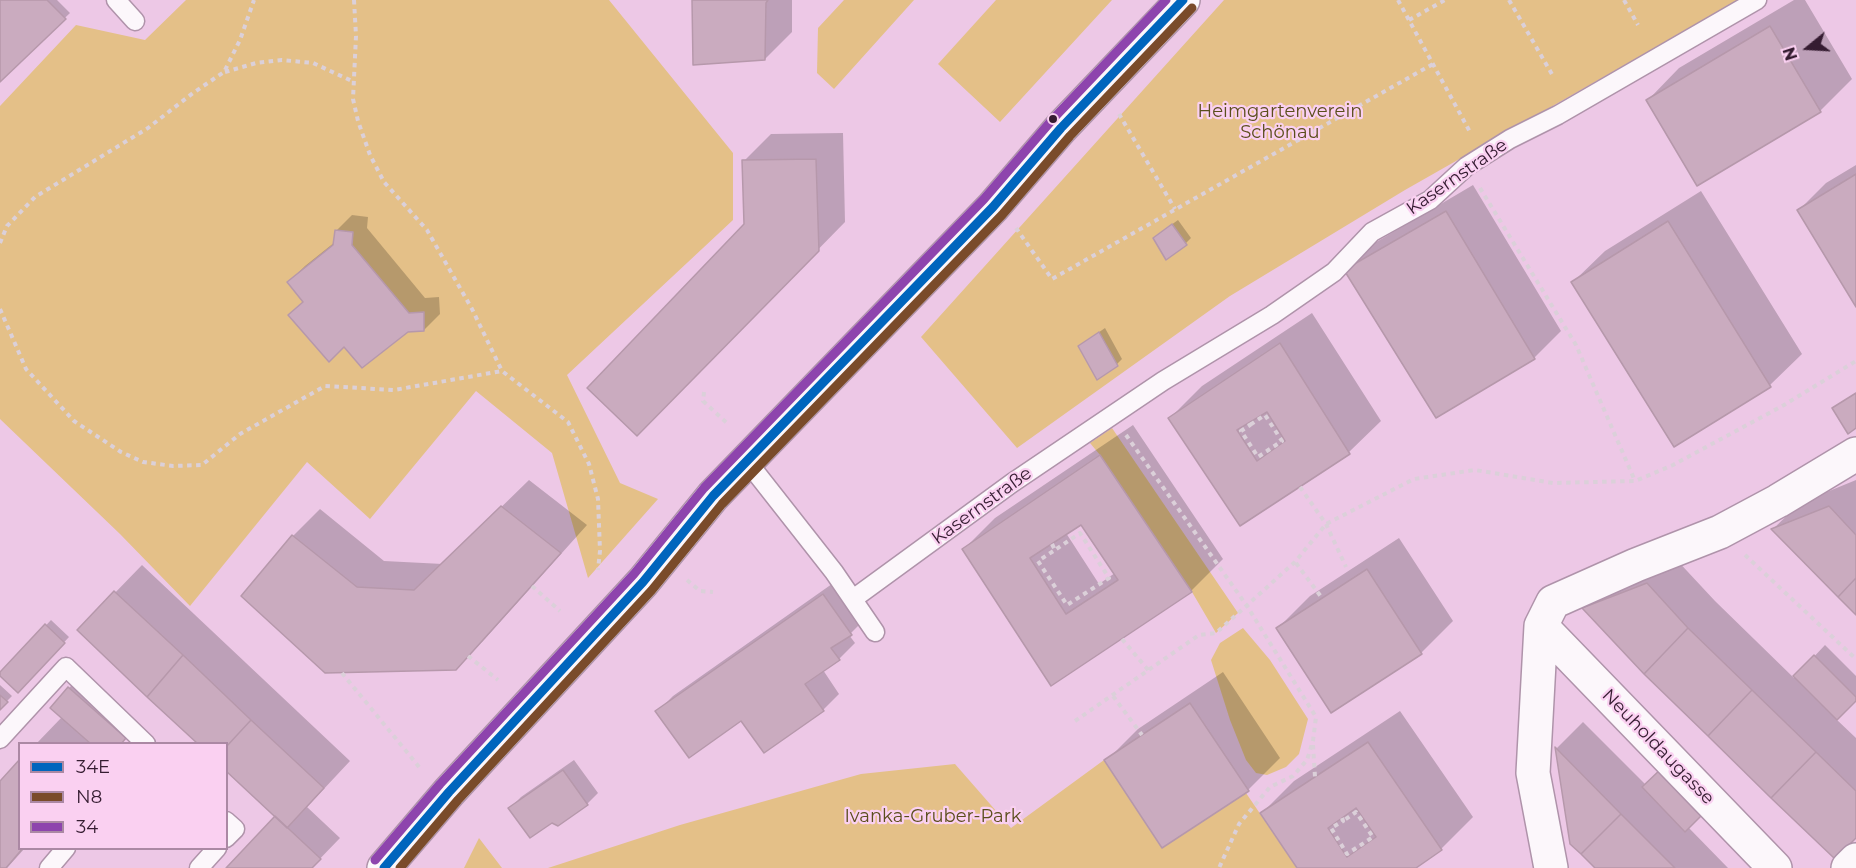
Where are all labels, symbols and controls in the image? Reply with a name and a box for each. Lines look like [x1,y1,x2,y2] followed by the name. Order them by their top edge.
[1778,18,1838,78] north arrow
[1779,45,1801,63] text: N
[1198,101,1362,144] park label: Heimgartenverein Schönau
[1047,113,1059,125] unlabelled marker
[1402,134,1512,220] street label: Kasernstraße
[928,463,1036,549] street label: Kasernstraße
[1597,685,1719,809] street label: Neuholdaugasse
[18,742,228,850] legend
[76,756,110,778] text: 34E
[76,786,102,808] text: N8
[844,806,1022,828] park label: Ivanka-Gruber-Park
[76,816,98,838] text: 34

